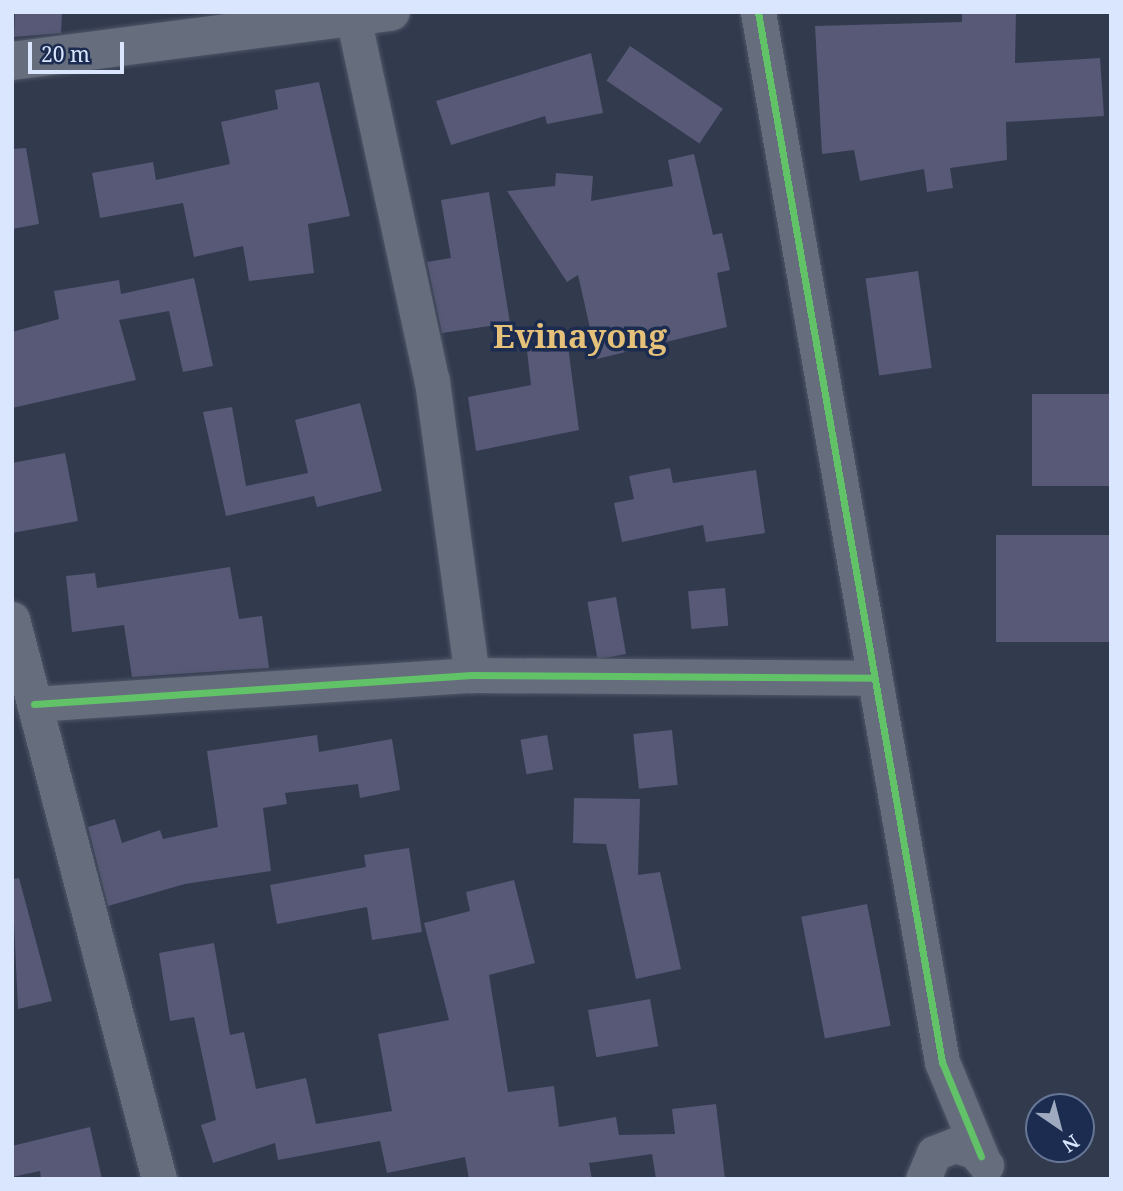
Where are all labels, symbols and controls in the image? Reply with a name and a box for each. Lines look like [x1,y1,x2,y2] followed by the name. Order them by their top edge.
[32,28,128,72] scale bar
[41,40,90,68] text: 20 m
[493,316,667,356] district label: Evinayong
[1025,1093,1095,1163] north arrow
[1057,1129,1084,1159] text: N

